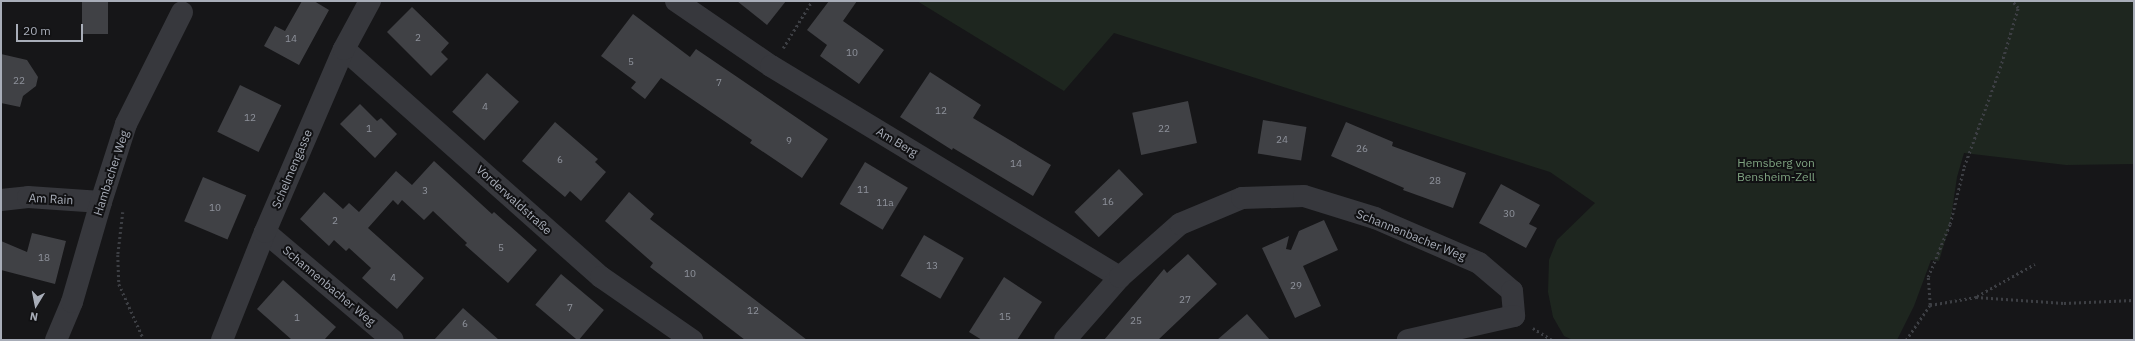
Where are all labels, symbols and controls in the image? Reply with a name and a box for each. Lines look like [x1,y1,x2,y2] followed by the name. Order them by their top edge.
[18,16,85,42] scale bar
[23,23,51,38] text: 20 m
[415,32,421,44] house number: 2
[285,33,297,45] house number: 14
[846,47,858,59] house number: 10
[628,56,634,68] house number: 5
[13,75,25,87] house number: 22
[716,77,722,89] house number: 7
[482,101,488,113] house number: 4
[935,105,947,117] house number: 12
[244,112,256,124] house number: 12
[366,123,372,135] house number: 1
[1158,123,1170,135] house number: 22
[874,124,920,160] street label: Am Berg
[269,127,315,211] street label: Schelmengasse
[90,129,132,217] street label: Hambacher Weg
[1276,134,1288,146] house number: 24
[786,135,792,147] house number: 9
[1356,143,1368,155] house number: 26
[557,154,563,166] house number: 6
[1737,156,1815,184] park label: Hemsberg von Bensheim-Zell
[1010,158,1022,170] house number: 14
[473,162,555,238] street label: Vorderwaldstraße
[1429,175,1441,187] house number: 28
[857,184,869,196] house number: 11
[422,185,428,197] house number: 3
[28,191,74,207] street label: Am Rain
[1102,196,1114,208] house number: 16
[876,197,894,209] house number: 11a
[209,202,221,214] house number: 10
[1354,206,1468,264] street label: Schannenbacher Weg
[1503,208,1515,220] house number: 30
[332,215,338,227] house number: 2
[498,242,504,254] house number: 5
[280,243,378,329] street label: Schannenbacher Weg
[38,252,50,264] house number: 18
[926,260,938,272] house number: 13
[684,268,696,280] house number: 10
[390,272,396,284] house number: 4
[1290,280,1302,292] house number: 29
[16,285,56,325] north arrow
[1179,294,1191,306] house number: 27
[567,302,573,314] house number: 7
[747,305,759,317] house number: 12
[29,309,39,324] text: N
[999,311,1011,323] house number: 15
[294,312,300,324] house number: 1
[1130,315,1142,327] house number: 25
[462,318,468,330] house number: 6

